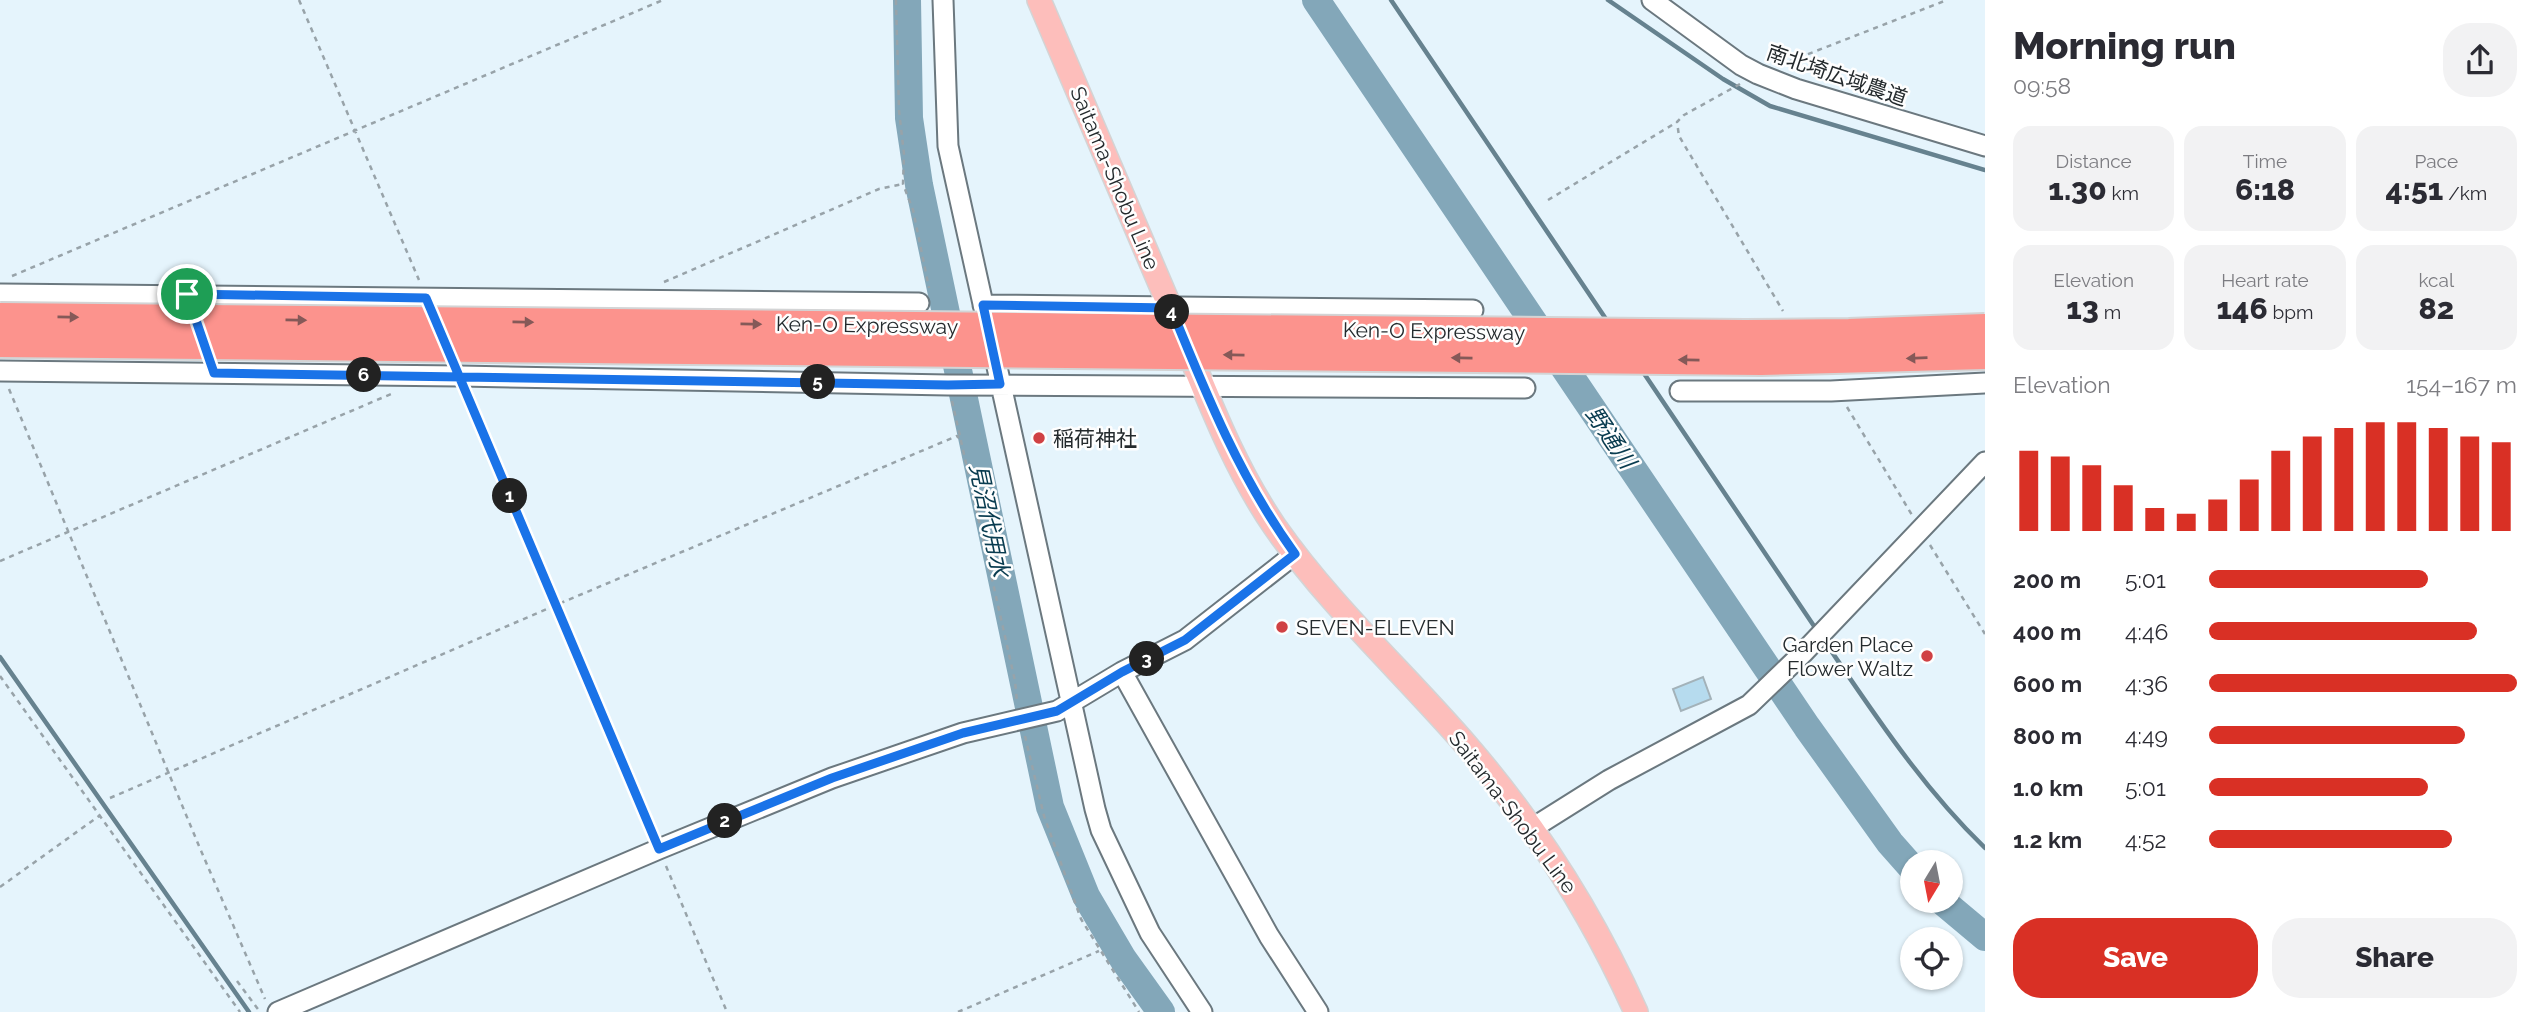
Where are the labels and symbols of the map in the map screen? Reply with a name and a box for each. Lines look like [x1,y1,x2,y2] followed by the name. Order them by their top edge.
[1763,39,1911,111] street label: 南北埼広域農道
[1065,83,1165,273] street label: Saitama-Shobu Line
[157,264,217,324] pin
[1154,294,1190,330] pin: 4
[57,311,79,323] one-way arrow
[776,311,958,339] street label: Ken-O Expressway
[285,314,307,325] one-way arrow
[512,316,534,328] one-way arrow
[1343,317,1525,345] street label: Ken-O Expressway
[740,318,762,330] one-way arrow
[1223,350,1245,361] one-way arrow
[1451,352,1473,364] one-way arrow
[1906,353,1928,364] one-way arrow
[1678,354,1700,366] one-way arrow
[346,358,382,392] pin: 6
[800,364,836,400] pin: 5
[1581,401,1643,476] water label: 野通川
[1053,426,1137,451] place label: 稲荷神社
[1031,430,1047,446] marker: 稲荷神社
[965,461,1016,582] water label: 見沼代用水
[492,478,528,514] pin: 1
[1296,615,1455,640] place label: SEVEN‐ELEVEN
[1274,619,1290,635] marker: SEVEN‐ELEVEN
[1782,632,1913,681] place label: Garden Place Flower Waltz
[1130,642,1164,676] pin: 3
[1919,648,1935,664] marker: Garden Place Flower Waltz
[1444,726,1582,898] street label: Saitama-Shobu Line
[708,804,742,838] pin: 2
[1900,850,1964,914] north arrow

